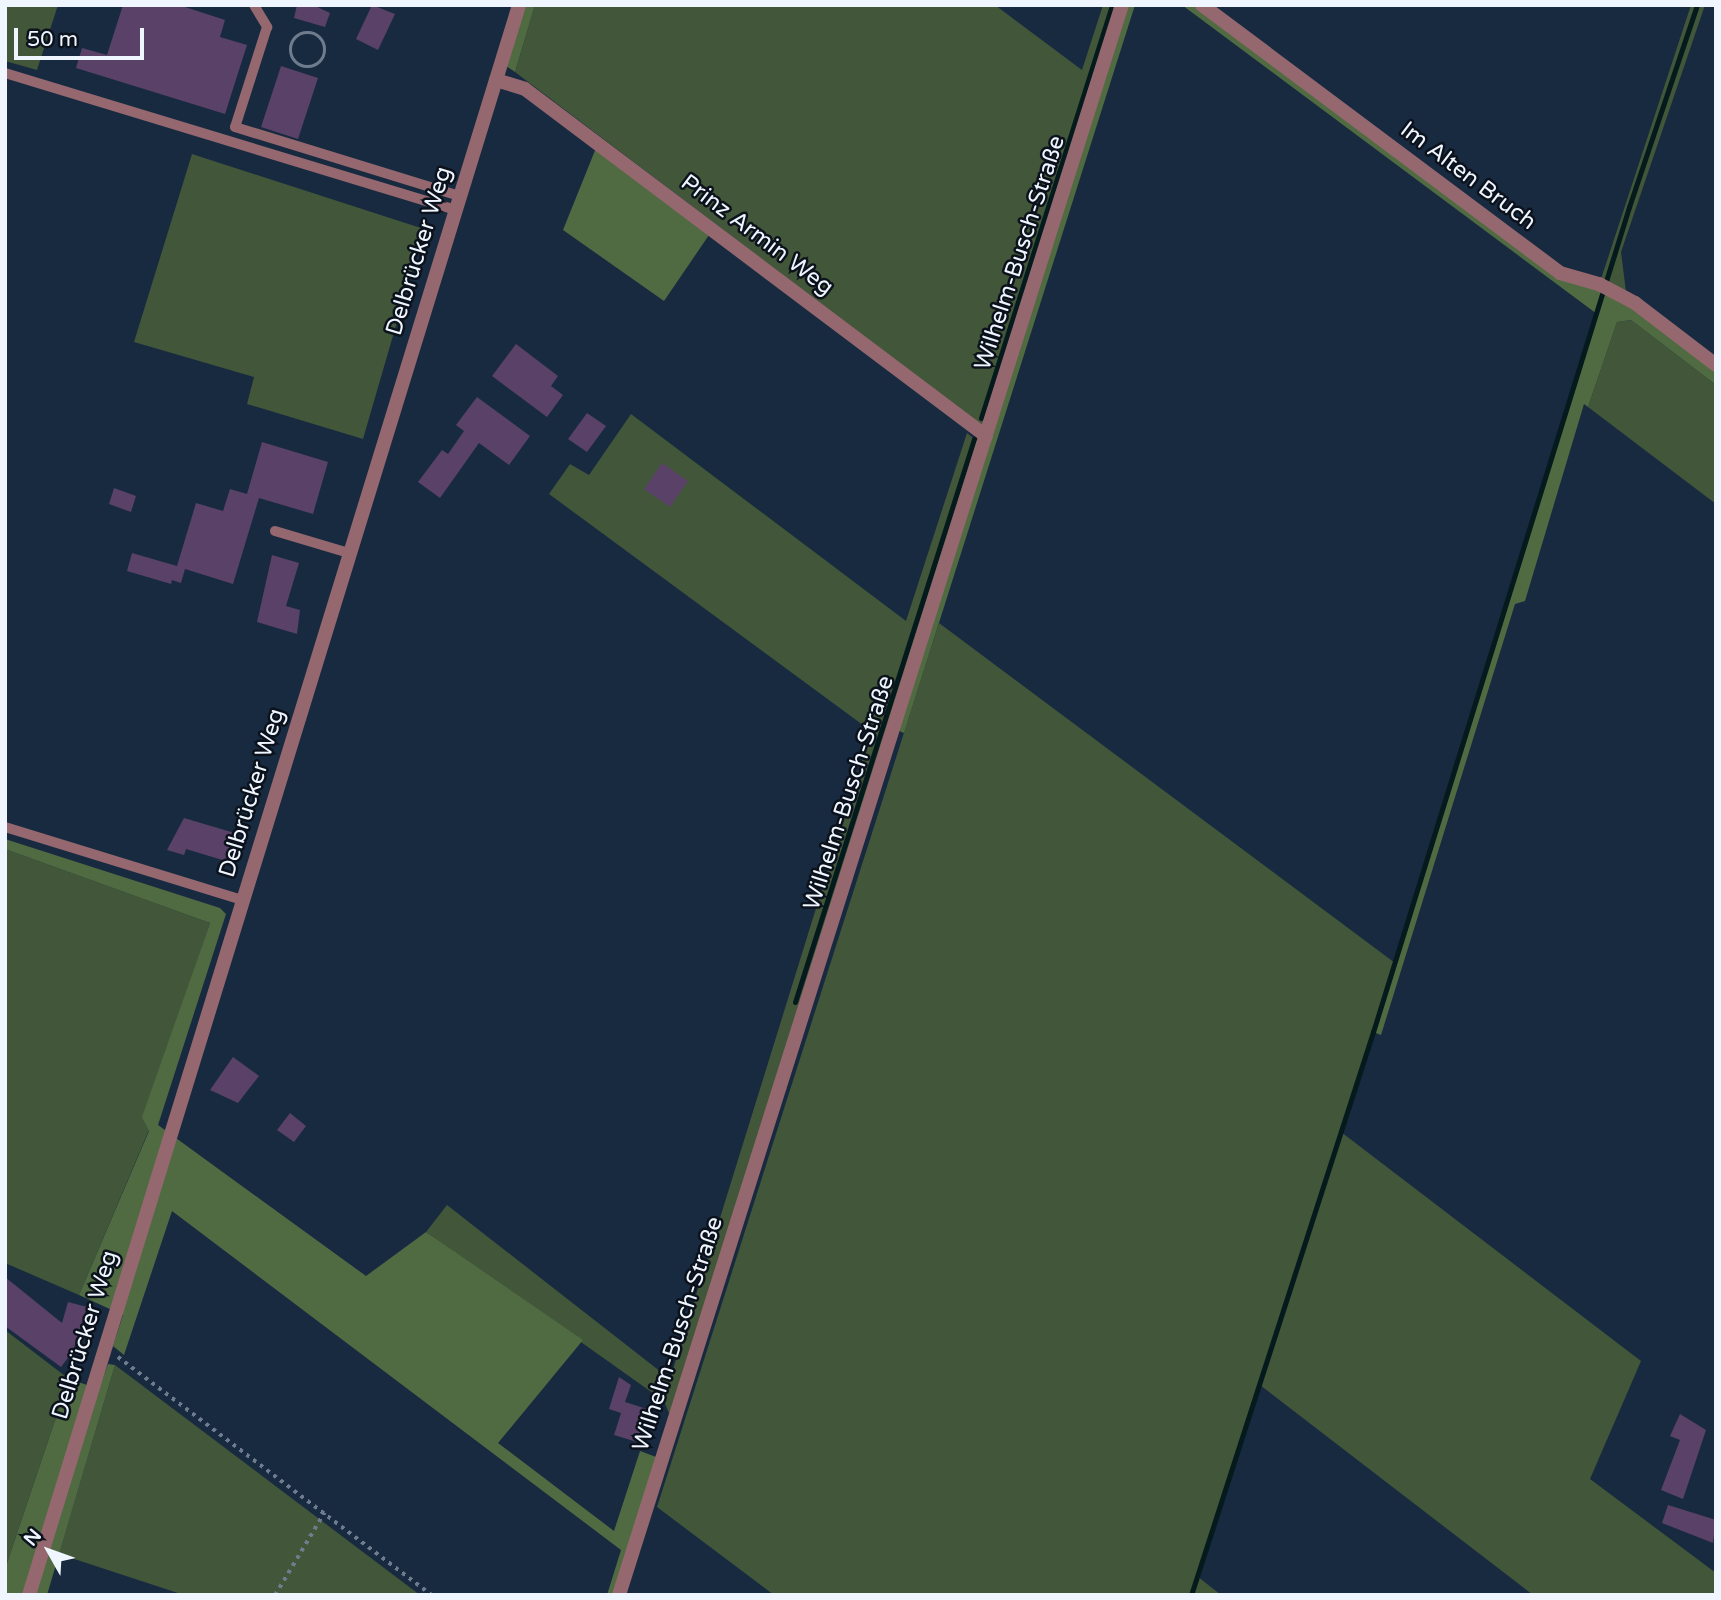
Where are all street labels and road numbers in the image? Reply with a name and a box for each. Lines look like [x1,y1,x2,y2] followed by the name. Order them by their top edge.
[1395,116,1541,236] street label: Im Alten Bruch
[969,132,1071,374] street label: Wilhelm-Busch-Straße
[380,163,458,339] street label: Delbrücker Weg
[675,169,839,301] street label: Prinz Armin Weg
[798,672,900,914] street label: Wilhelm-Busch-Straße
[213,705,291,881] street label: Delbrücker Weg
[627,1213,729,1455] street label: Wilhelm-Busch-Straße
[46,1247,124,1423] street label: Delbrücker Weg

